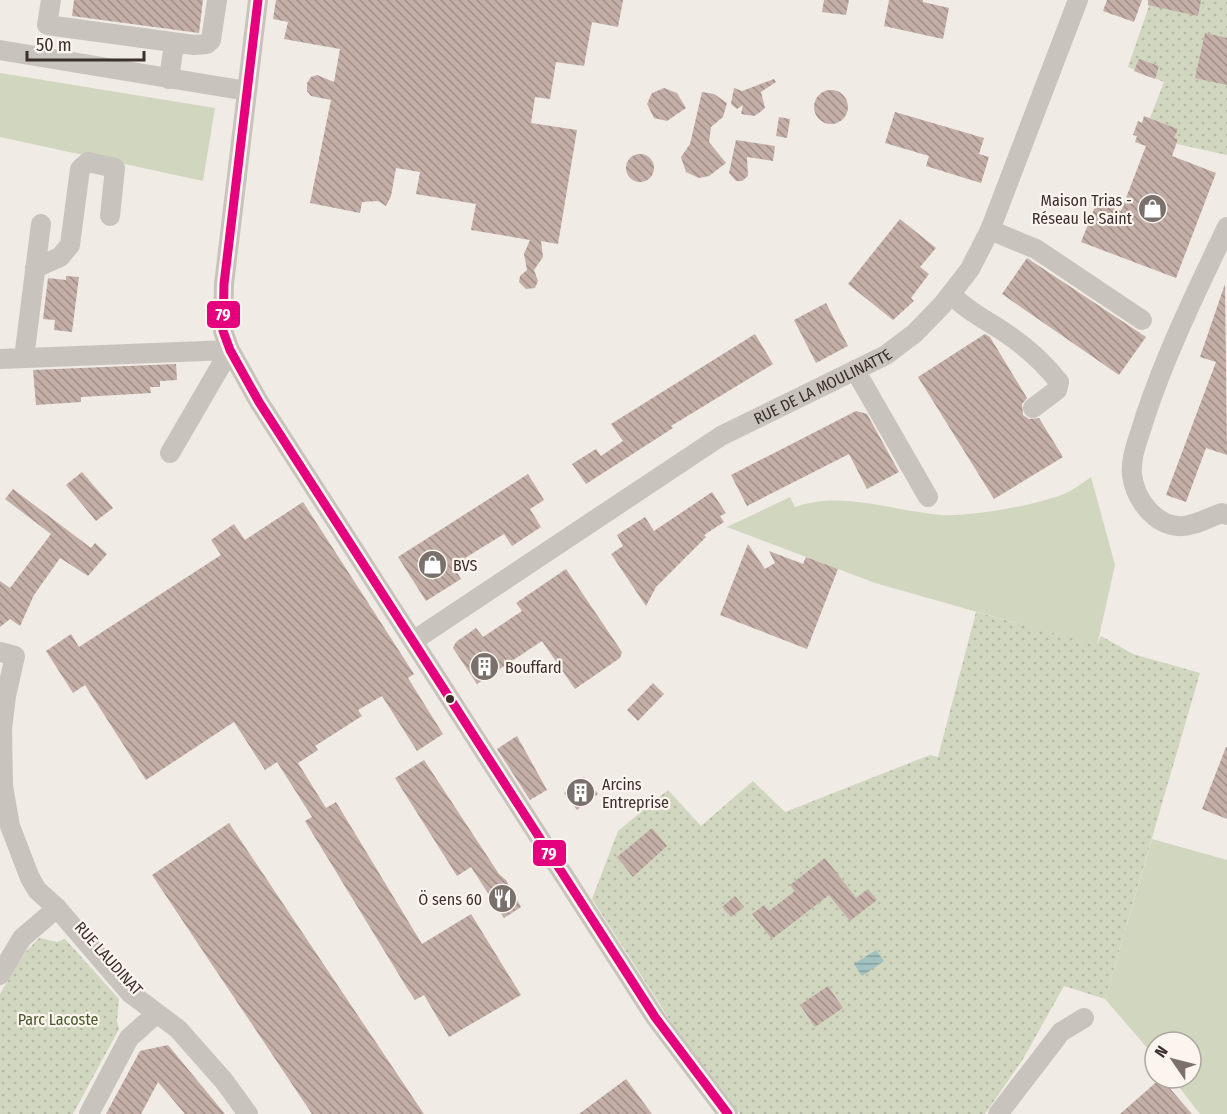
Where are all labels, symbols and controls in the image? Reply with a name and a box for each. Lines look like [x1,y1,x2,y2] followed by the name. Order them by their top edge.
[27,24,144,62] scale bar
[36,34,72,56] text: 50 m
[1032,191,1133,228] place label: Maison Trias - Réseau le Saint
[1137,193,1169,225] shop icon: Maison Trias - Réseau le Saint
[206,300,241,329] line badge: 79
[216,305,230,324] text: 79
[751,345,896,428] street label: RUE DE LA MOULINATTE
[416,549,448,581] shop icon: BVS
[453,556,477,575] place label: BVS
[468,651,500,683] building icon: Bouffard
[505,658,562,677] place label: Bouffard
[444,693,456,705] unlabelled marker
[602,775,669,812] place label: Arcins Entreprise
[565,777,597,809] building icon: Arcins Entreprise
[532,839,567,867] line badge: 79
[542,844,556,863] text: 79
[487,883,519,915] restaurant icon: Ö sens 60
[418,890,482,909] place label: Ö sens 60
[71,918,147,999] street label: RUE LAUDINAT
[18,1010,98,1029] park label: Parc Lacoste
[1143,1030,1203,1090] north arrow
[1151,1042,1172,1061] text: N

